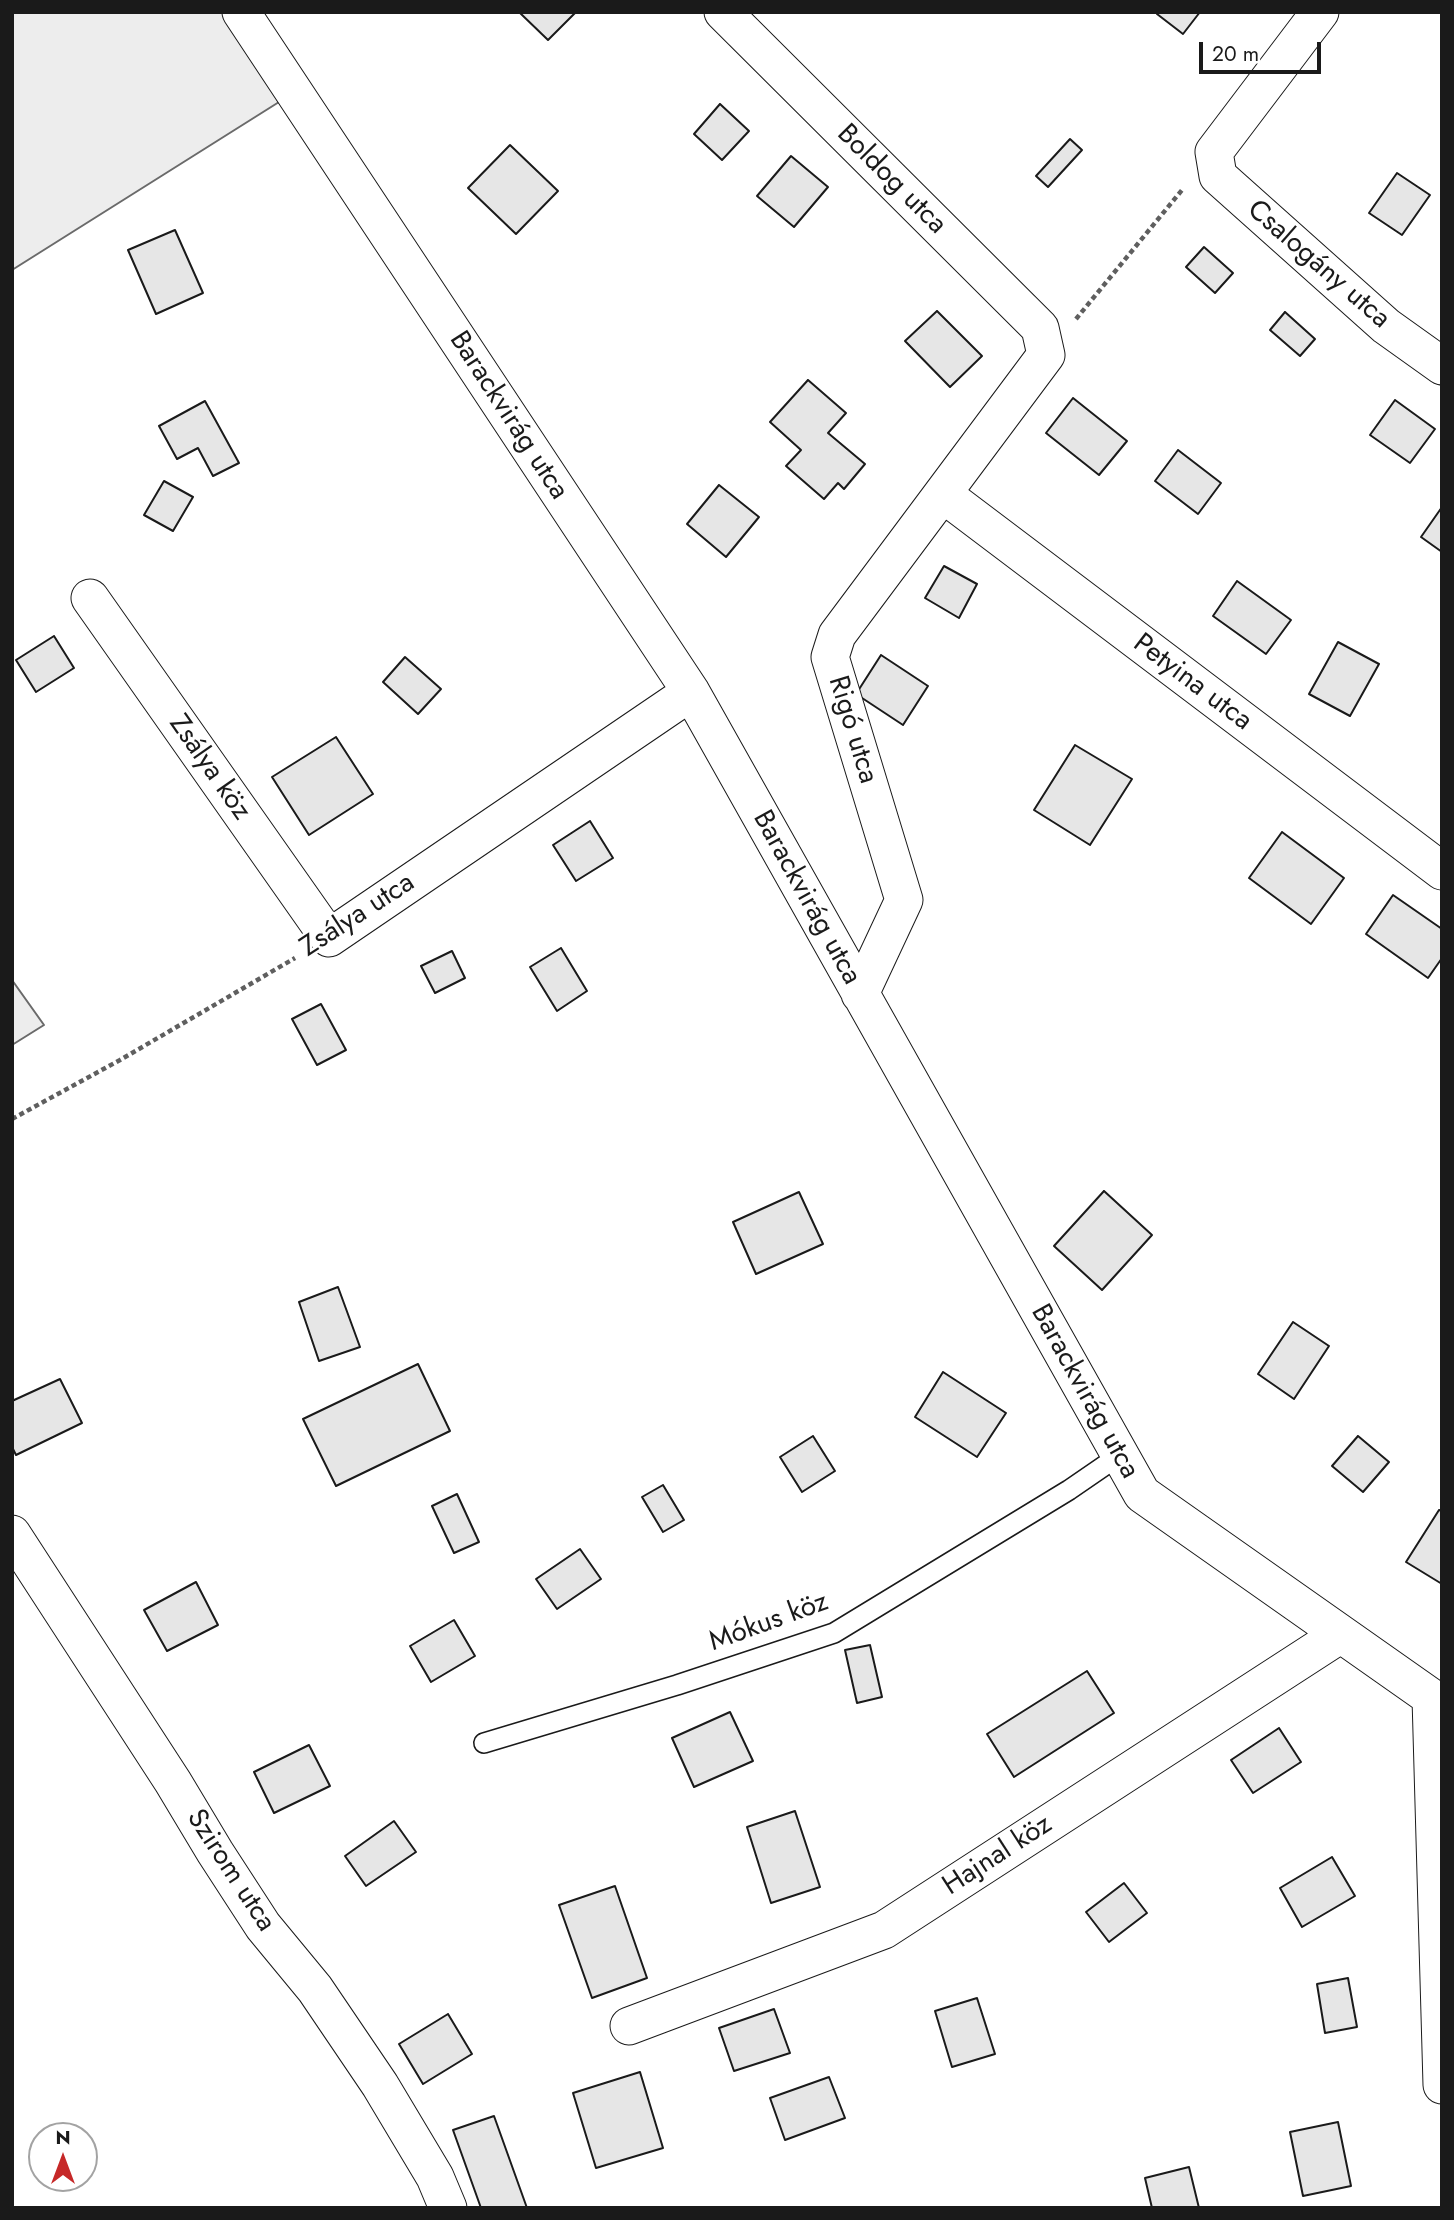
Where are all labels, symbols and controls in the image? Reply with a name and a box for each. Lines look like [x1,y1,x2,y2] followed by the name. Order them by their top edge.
[1202,28,1324,72] scale bar
[1212,39,1259,69] text: 20 m
[829,118,953,242] street label: Boldog utca
[1240,194,1396,336] street label: Csalogány utca
[441,326,575,506] street label: Barackvirág utca
[1126,627,1258,739] street label: Petyina utca
[820,672,884,788] street label: Rigó utca
[161,709,257,827] street label: Zsálya köz
[744,805,868,991] street label: Barackvirág utca
[295,867,421,965] street label: Zsálya utca
[1022,1299,1146,1485] street label: Barackvirág utca
[705,1586,833,1660] street label: Mókus köz
[178,1804,282,1938] street label: Szirom utca
[937,1808,1059,1904] street label: Hajnal köz
[28,2122,98,2192] north arrow
[55,2124,71,2151] text: N

